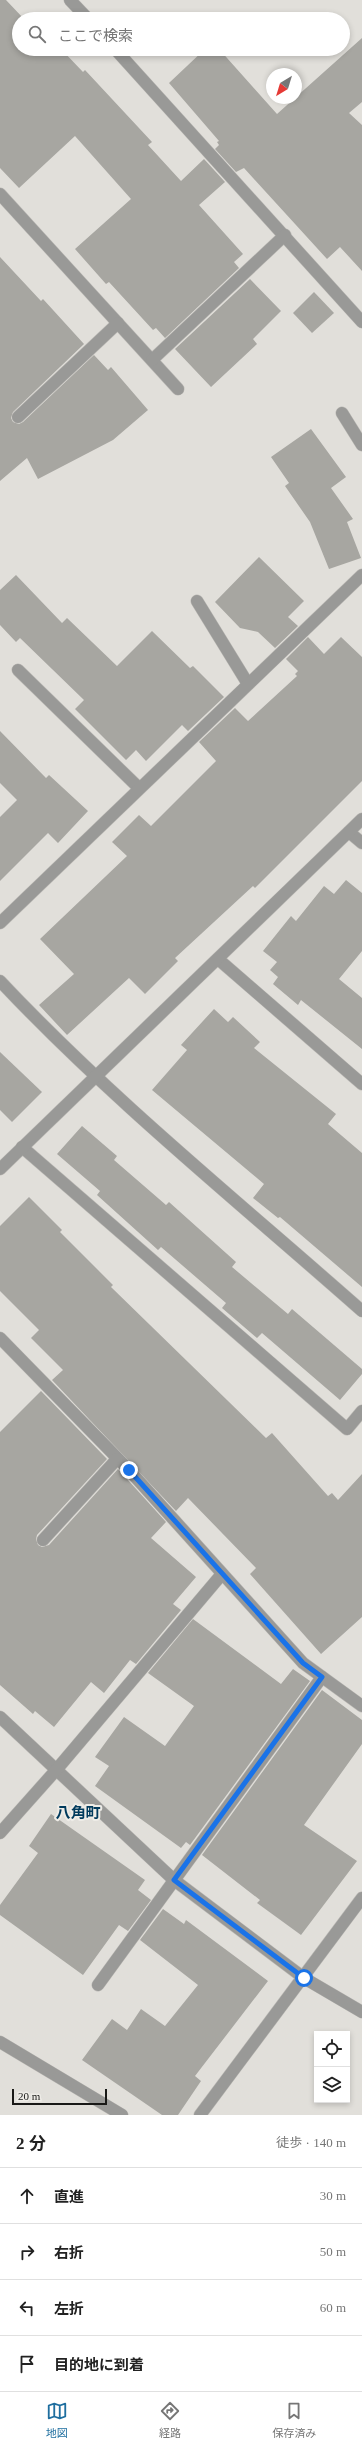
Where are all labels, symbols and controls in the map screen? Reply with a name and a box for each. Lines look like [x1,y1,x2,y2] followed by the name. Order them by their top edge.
[12,12,350,56] search box
[26,23,48,45] icon: search
[58,28,133,44] text: ここで検索
[266,68,302,104] north arrow
[120,1461,138,1479] route end
[55,1805,101,1821] district label: 八角町
[295,1969,313,1987] route start
[314,2031,350,2103] map controls
[314,2031,350,2067] button: locate
[314,2067,350,2103] button: layers
[12,2087,107,2106] scale bar
[18,2090,40,2102] text: 20 m
[16,2134,46,2153] text: 2 分
[276,2135,346,2150] text: 徒歩 · 140 m
[16,2185,38,2207] icon: ahead
[320,2188,346,2203] text: 30 m
[54,2189,84,2205] text: 直進
[16,2241,38,2263] icon: right
[320,2244,346,2259] text: 50 m
[54,2245,84,2261] text: 右折
[16,2297,38,2319] icon: left
[320,2300,346,2315] text: 60 m
[54,2301,84,2317] text: 左折
[16,2353,38,2375] icon: arrive
[54,2357,144,2373] text: 目的地に到着
[46,2400,68,2440] tab: 地図
[159,2400,181,2440] tab: 経路
[272,2400,316,2440] tab: 保存済み

